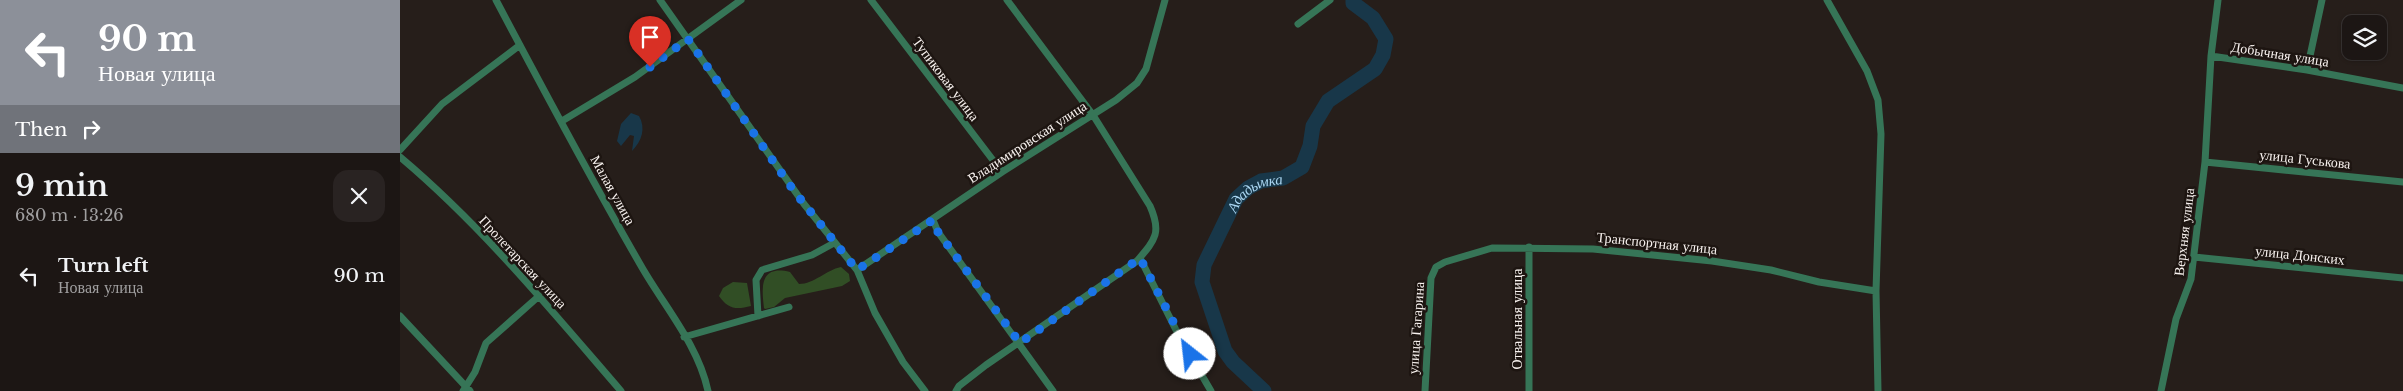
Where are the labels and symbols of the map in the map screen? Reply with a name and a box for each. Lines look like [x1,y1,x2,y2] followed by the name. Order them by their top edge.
[629,16,671,67] pin
[909,33,984,125] street label: Тупиковая улица
[2230,37,2331,71] street label: Добычная улица
[964,96,1090,187] street label: Владимировская улица
[2259,145,2352,173] street label: улица Гуськова
[586,152,640,229] street label: Малая улица
[1221,169,1284,216] water label: Ададымка
[2170,186,2198,277] street label: Верхняя улица
[475,212,571,313] street label: Пролетарская улица
[1596,228,1719,258] street label: Транспортная улица
[2254,241,2346,269] street label: улица Донских
[1508,268,1526,370] street label: Отвальная улица
[1404,280,1428,375] street label: улица Гагарина
[1163,327,1215,379] position arrow

